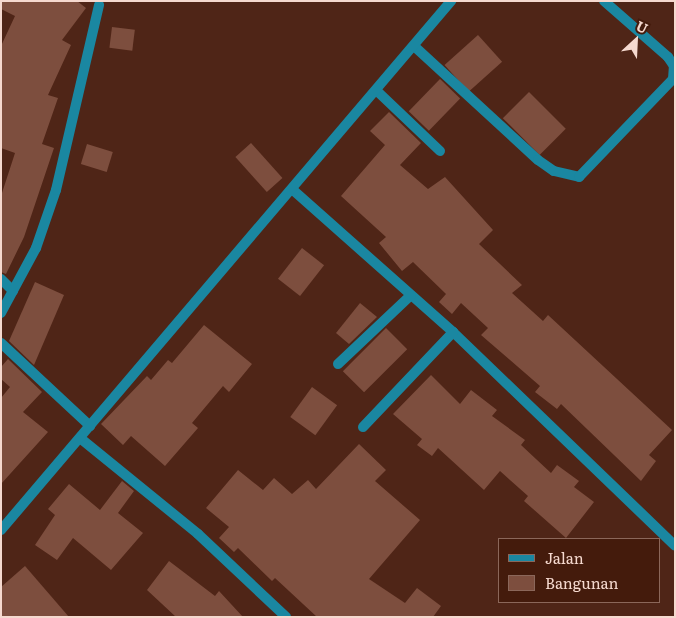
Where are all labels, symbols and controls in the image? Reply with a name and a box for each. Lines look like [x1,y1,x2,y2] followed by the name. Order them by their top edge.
[611,15,661,65] north arrow
[633,15,652,38] text: U
[498,538,661,603] legend
[545,546,584,569] text: Jalan
[545,571,618,594] text: Bangunan

